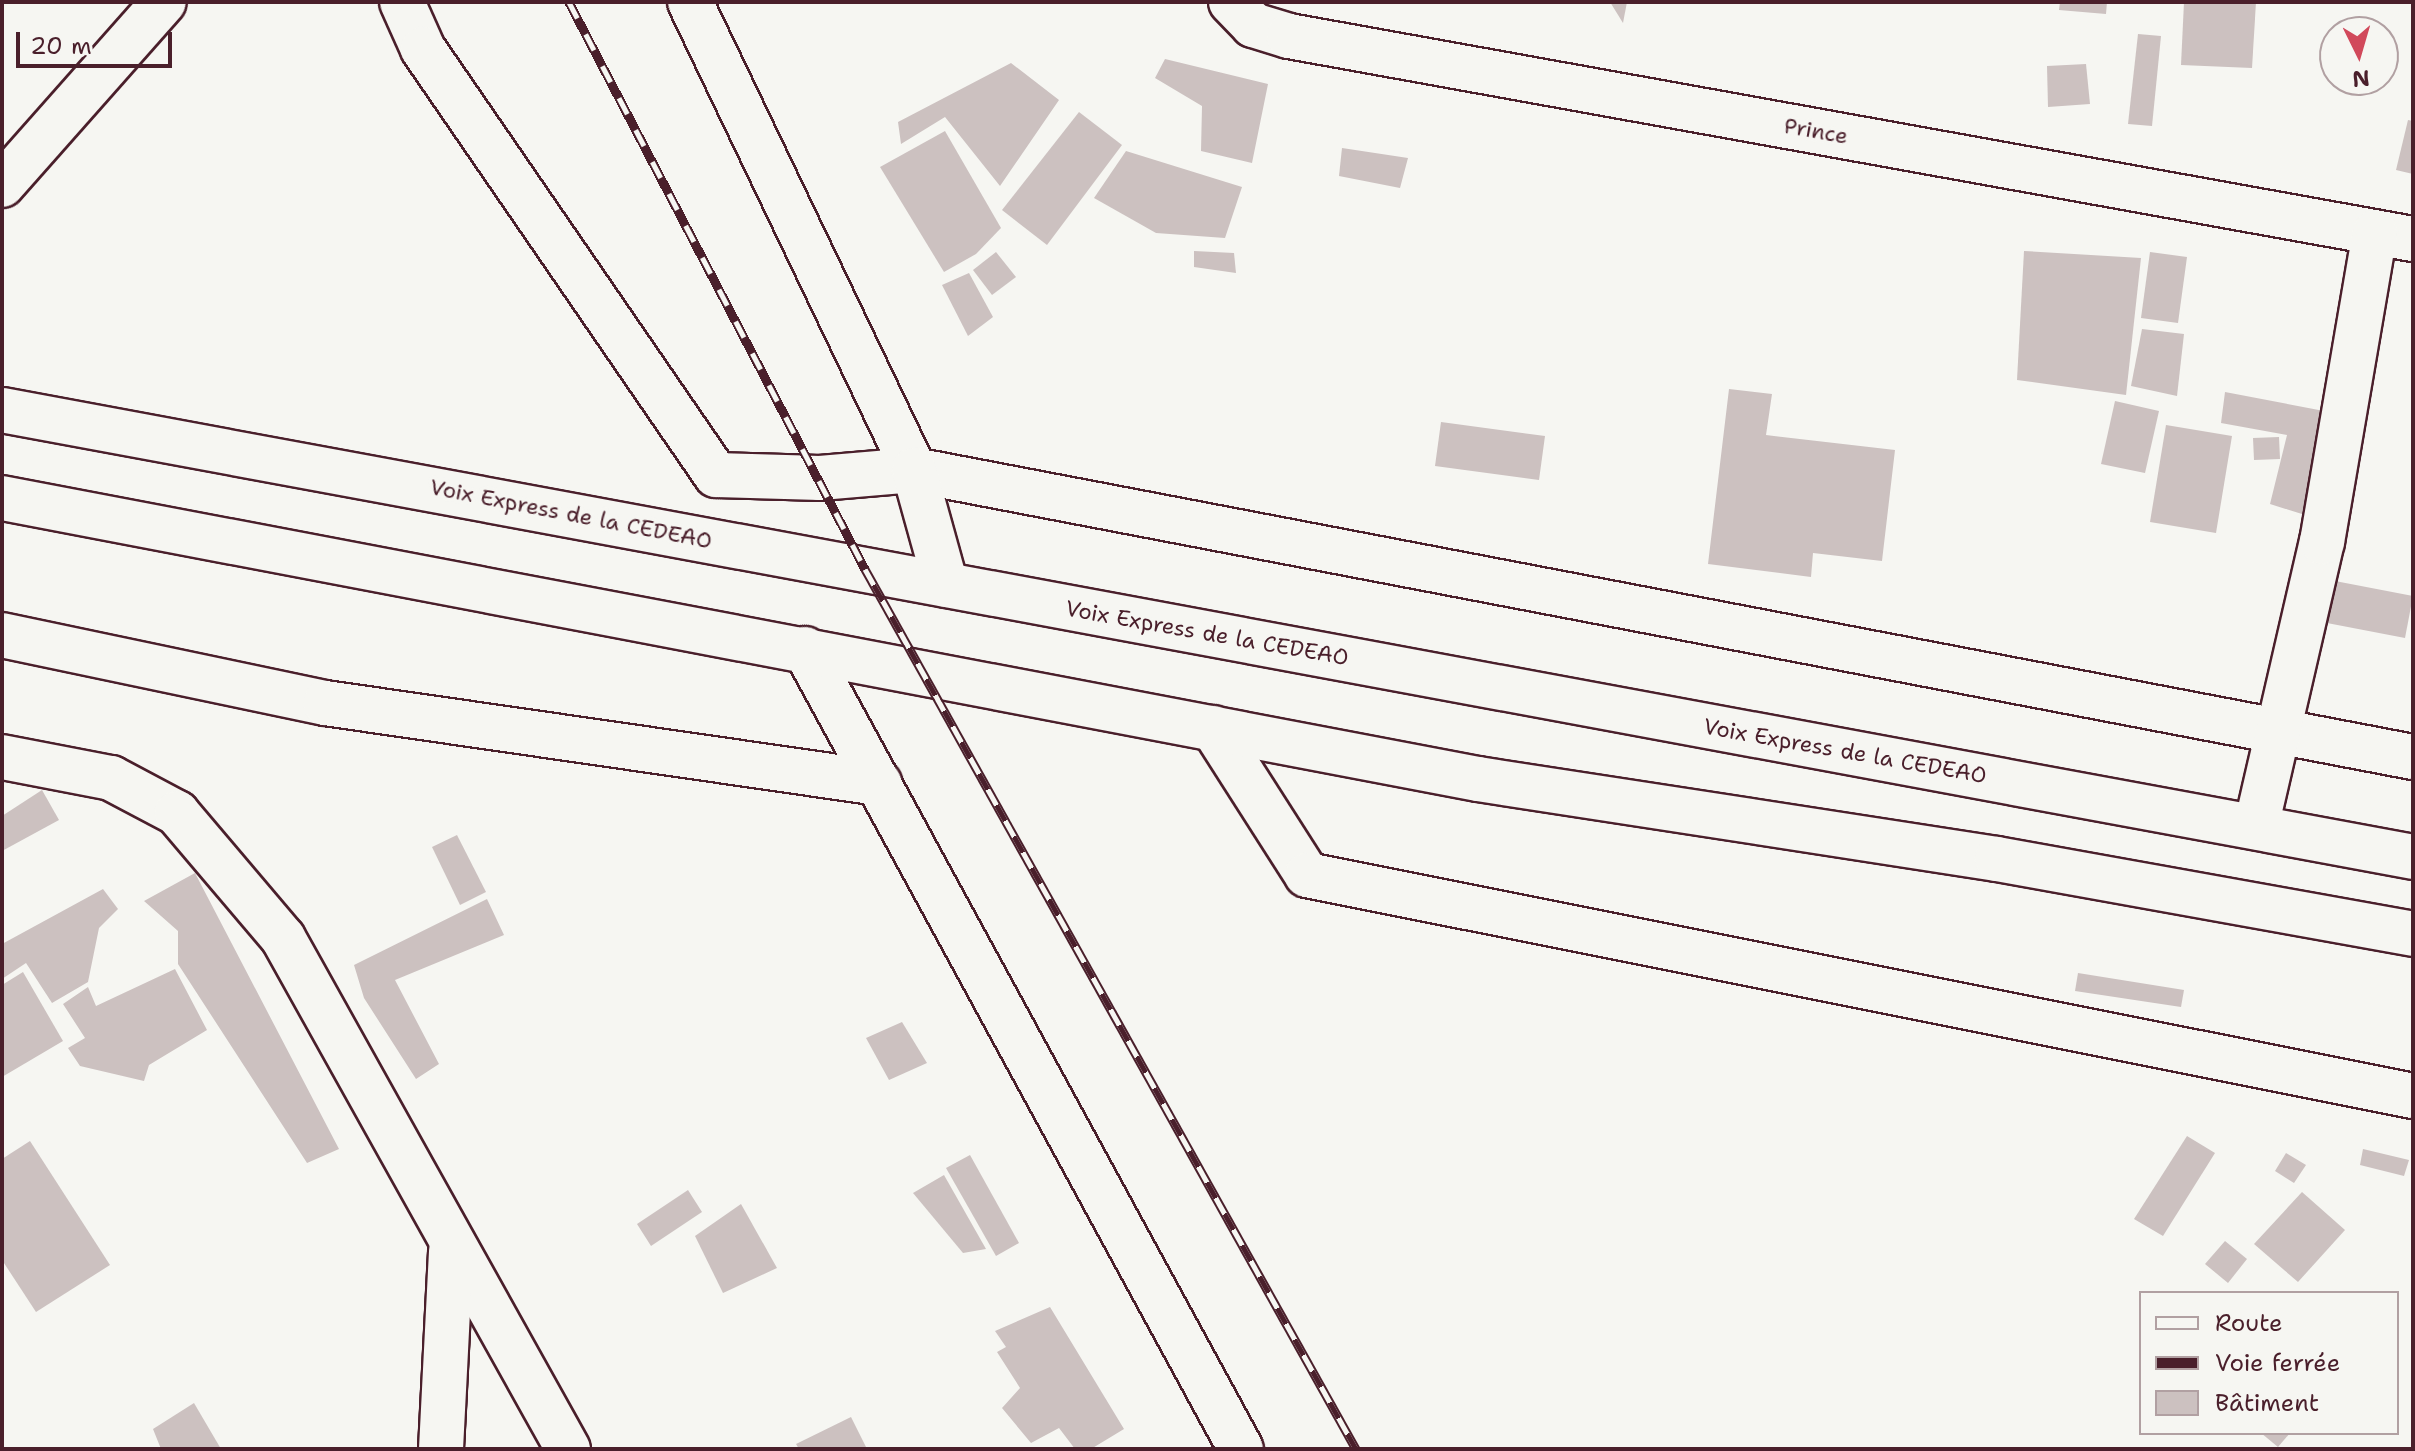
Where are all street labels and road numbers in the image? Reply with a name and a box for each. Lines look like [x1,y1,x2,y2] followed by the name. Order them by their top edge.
[1782,112,1850,150] street label: Prince
[428,474,714,554] street label: Voix Express de la CEDEAO
[1063,595,1351,671] street label: Voix Express de la CEDEAO
[1701,713,1989,789] street label: Voix Express de la CEDEAO

